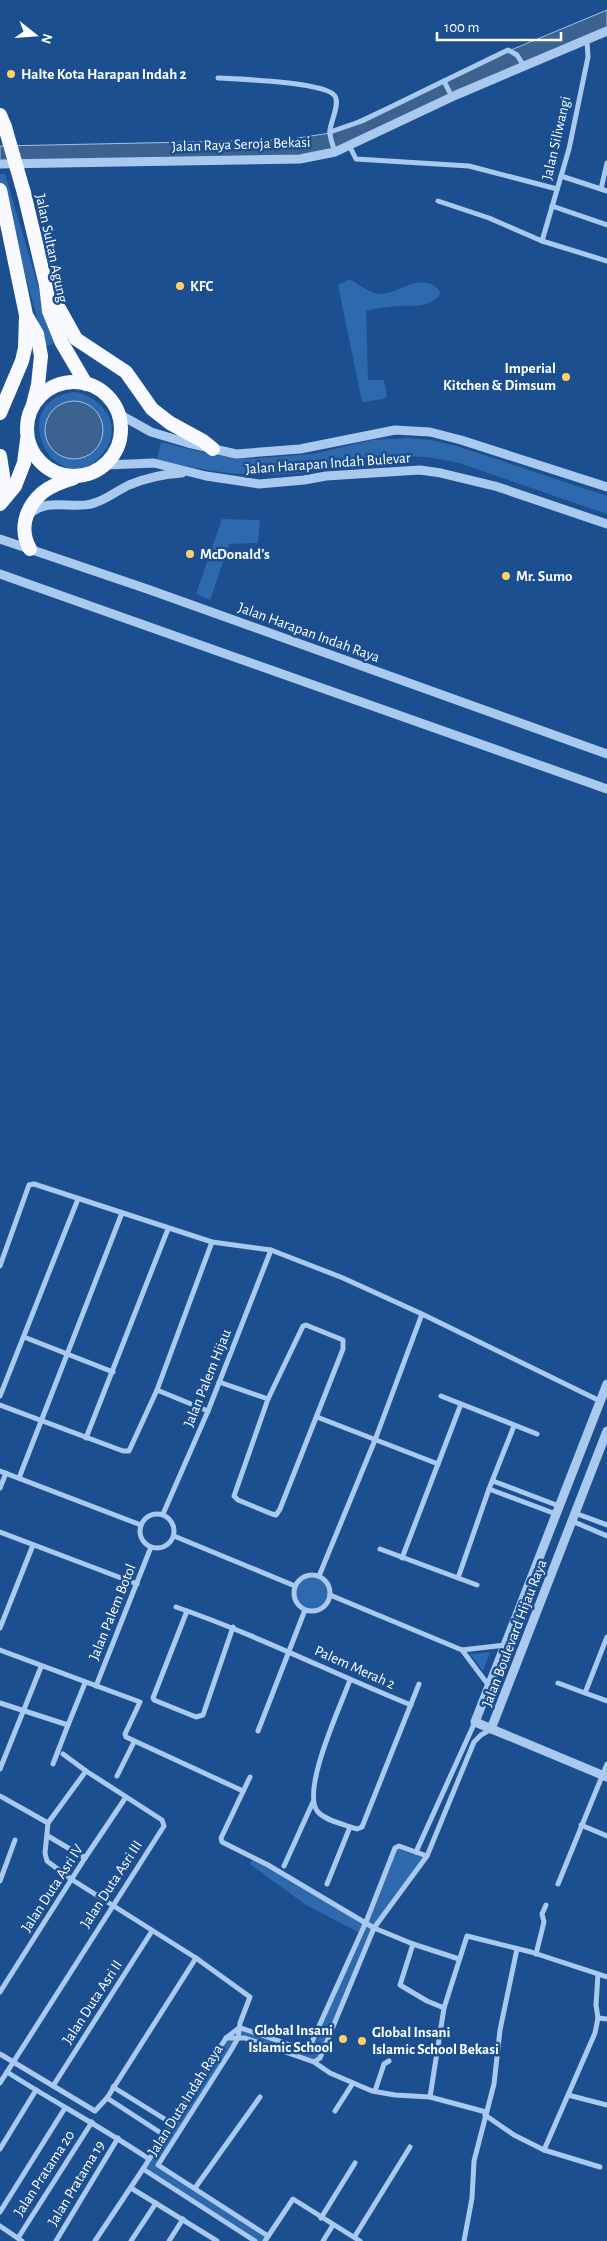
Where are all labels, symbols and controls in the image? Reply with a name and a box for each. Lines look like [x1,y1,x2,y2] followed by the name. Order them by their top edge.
[10,10,60,60] north arrow
[437,10,561,42] scale bar
[444,20,479,35] text: 100 m
[38,32,55,45] text: N
[21,67,186,82] place label: Halte Kota Harapan Indah 2
[5,68,17,80] marker: Halte Kota Harapan Indah 2
[540,95,573,181] street label: Jalan Siliwangi
[171,135,311,154] street label: Jalan Raya Seroja Bekasi
[33,192,71,304] street label: Jalan Sultan Agung
[190,279,214,294] place label: KFC
[174,280,186,292] marker: KFC
[443,361,556,393] place label: Imperial Kitchen & Dimsum
[560,371,572,383] marker: Imperial Kitchen & Dimsum
[245,450,411,477] street label: Jalan Harapan Indah Bulevar
[200,547,270,562] place label: McDonald's
[184,548,196,560] marker: McDonald's
[516,569,572,584] place label: Mr. Sumo
[500,570,512,582] marker: Mr. Sumo
[236,600,382,665] street label: Jalan Harapan Indah Raya
[181,1327,234,1429] street label: Jalan Palem Hijau
[479,1557,549,1709] street label: Jalan Boulevard Hijau Raya
[86,1562,139,1662] street label: Jalan Palem Botol
[312,1643,398,1692] street label: Palem Merah 2
[78,1838,145,1931] street label: Jalan Duta Asri III
[19,1841,86,1935] street label: Jalan Duta Asri IV
[60,1958,125,2047] street label: Jalan Duta Asri II
[248,2023,333,2055] place label: Global Insani Islamic School
[372,2025,499,2057] place label: Global Insani Islamic School Bekasi
[337,2033,349,2045] marker: Global Insani Islamic School
[356,2035,368,2047] marker: Global Insani Islamic School Bekasi
[145,2042,226,2158] street label: Jalan Duta Indah Raya
[11,2128,78,2219] street label: Jalan Pratama 20
[45,2138,108,2228] street label: Jalan Pratama 19

